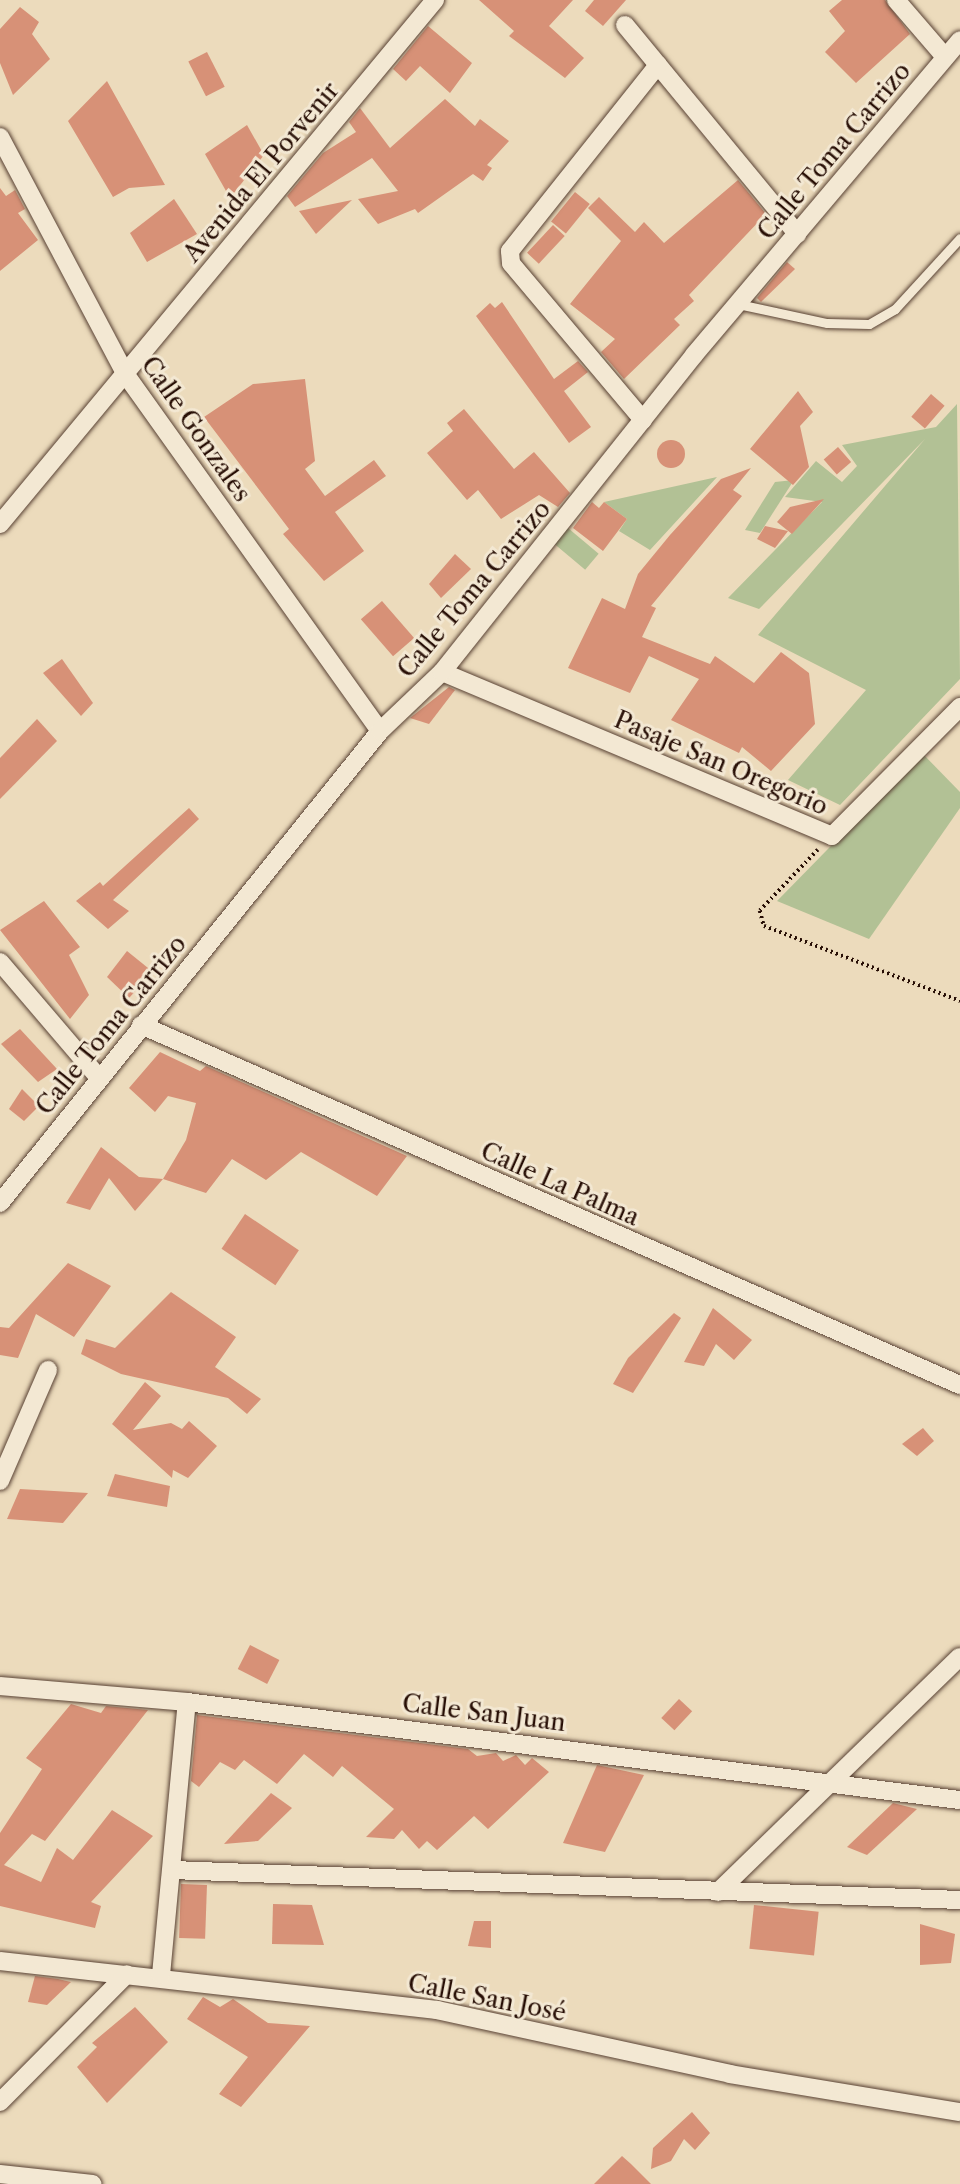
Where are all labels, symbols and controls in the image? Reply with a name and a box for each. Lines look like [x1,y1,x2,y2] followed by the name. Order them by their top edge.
[751,56,917,246] street label: Calle Toma Carrizo
[177,76,345,268] street label: Avenida El Porvenir
[135,351,257,507] street label: Calle Gonzales
[391,494,557,684] street label: Calle Toma Carrizo
[610,705,832,821] street label: Pasaje San Oregorio
[30,929,192,1121] street label: Calle Toma Carrizo
[476,1136,644,1232] street label: Calle La Palma
[401,1689,567,1737] street label: Calle San Juan
[406,1969,568,2027] street label: Calle San José

